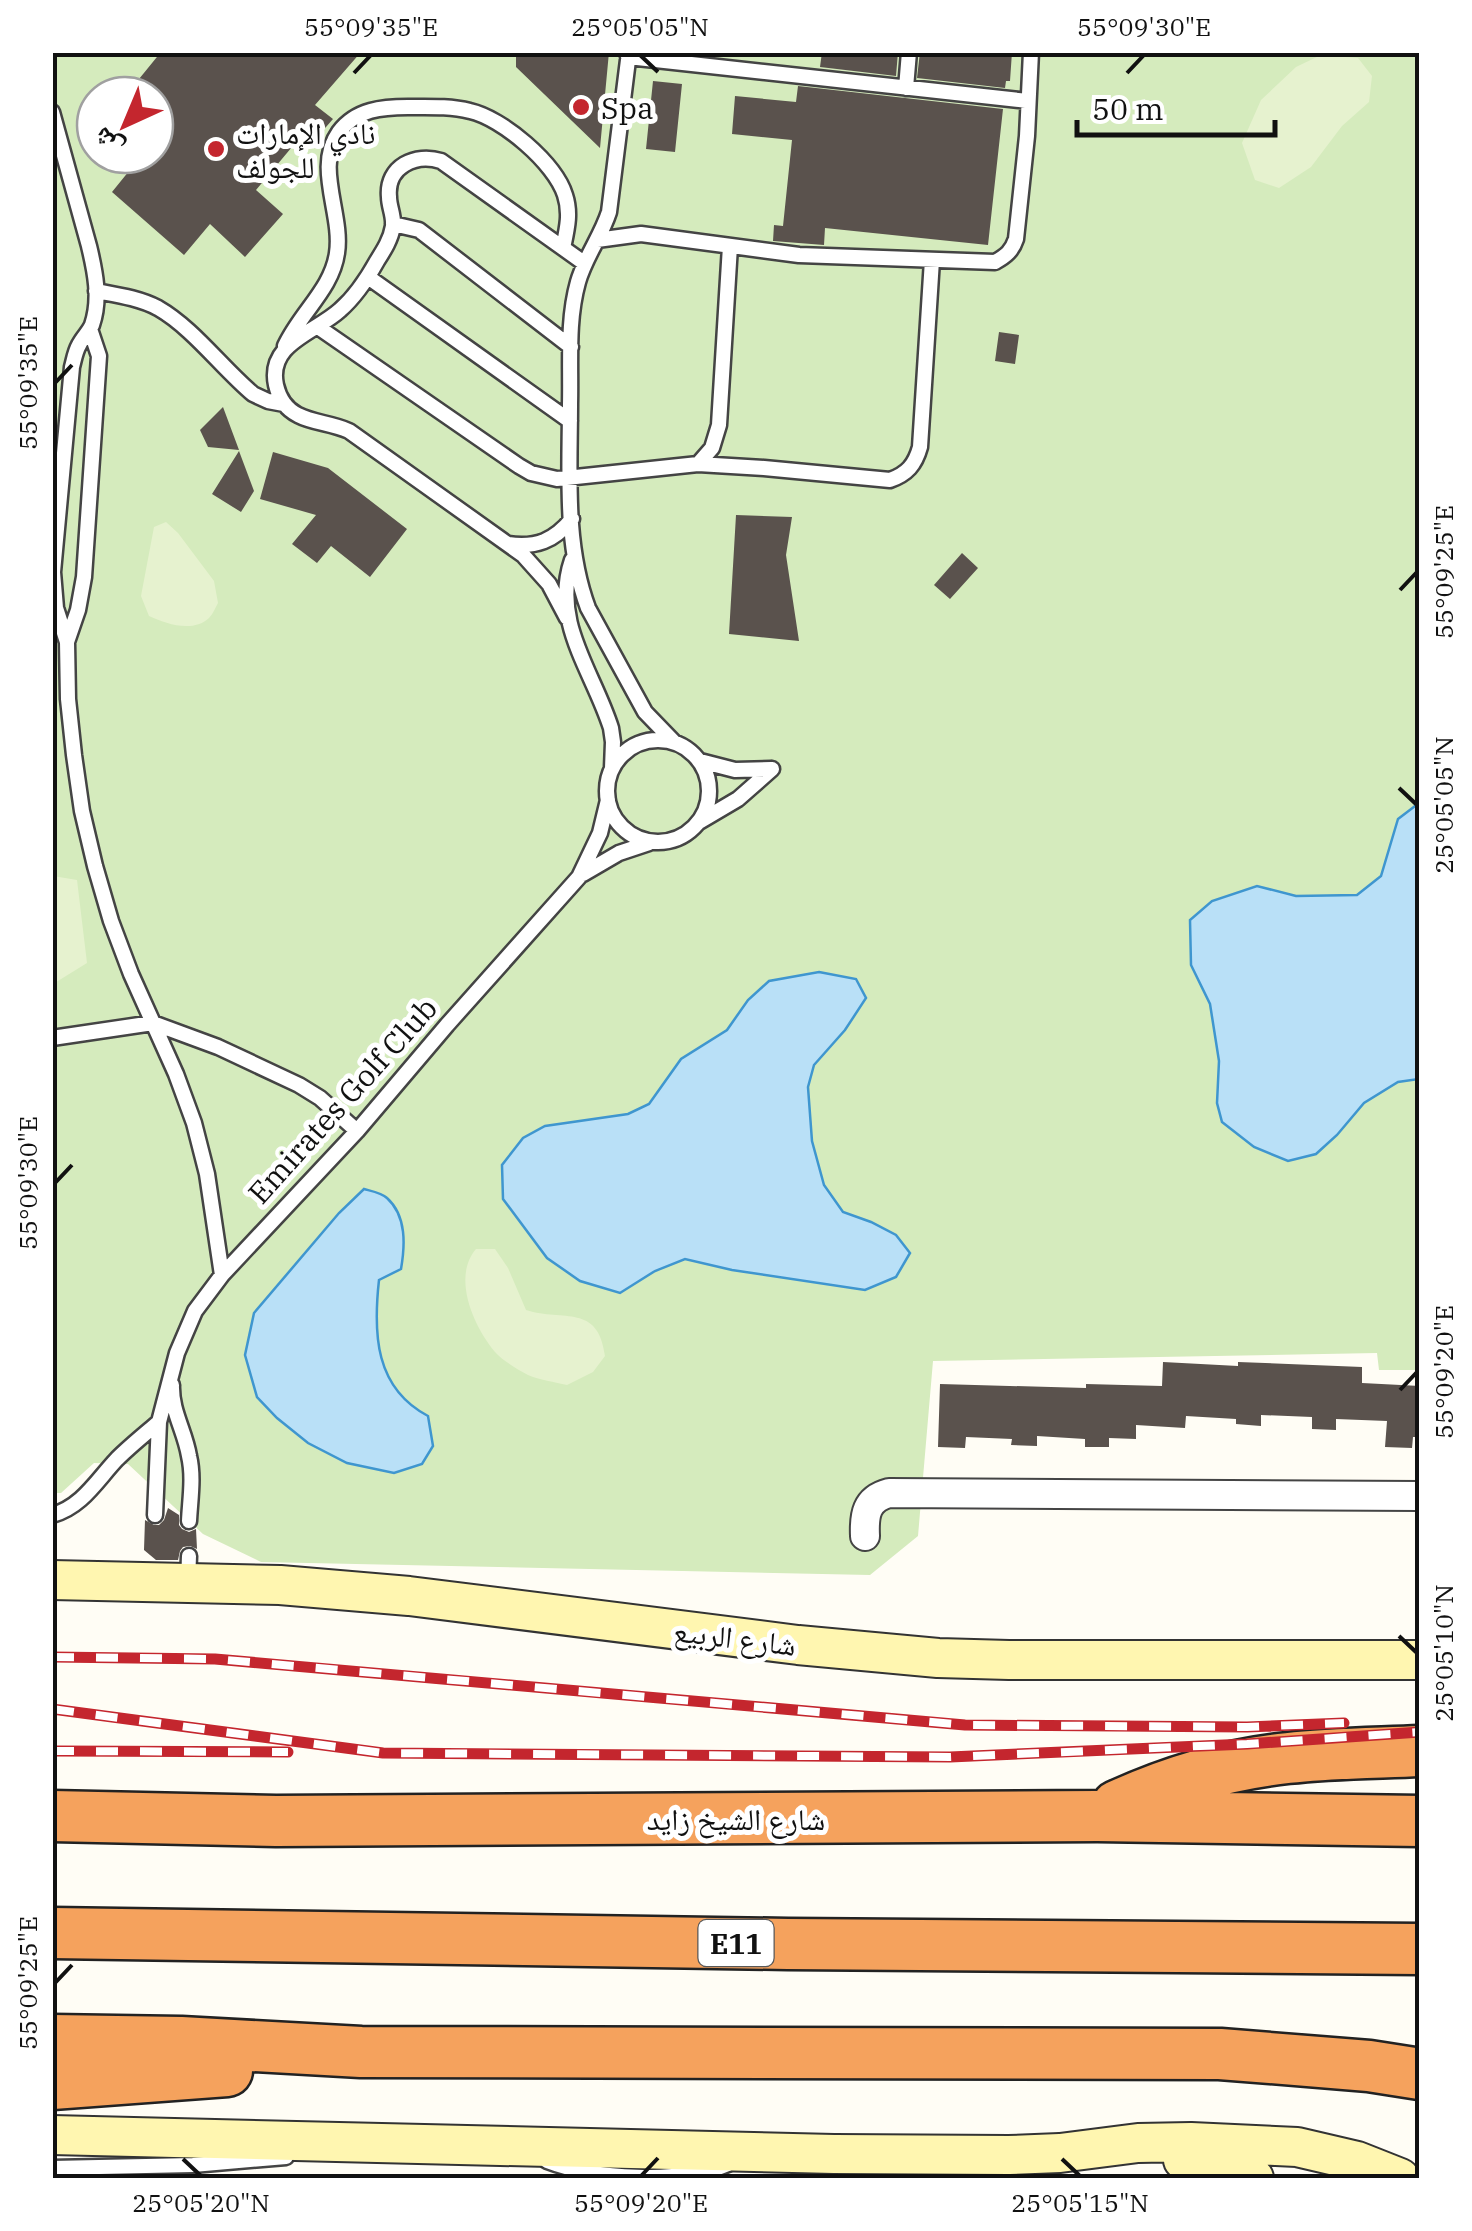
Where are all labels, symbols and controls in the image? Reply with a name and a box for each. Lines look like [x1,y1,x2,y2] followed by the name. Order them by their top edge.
[304,10,438,43] text: 55°09'35"E
[571,10,709,43] text: 25°05'05"N
[1077,10,1211,43] text: 55°09'30"E
[75,75,175,175] north arrow
[1077,75,1274,137] scale bar
[601,88,654,127] place label: Spa
[1092,89,1164,128] text: 50 m
[570,96,592,118] marker: Spa
[236,113,376,186] place label: نادي الإمارات للجولف
[84,120,131,167] text: ش
[205,138,227,160] marker: نادي الإمارات للجولف
[11,316,44,450] text: 55°09'35"E
[1427,505,1460,639] text: 55°09'25"E
[1427,736,1460,874] text: 25°05'05"N
[239,989,445,1211] street label: Emirates Golf Club
[11,1116,44,1250] text: 55°09'30"E
[1427,1305,1460,1439] text: 55°09'20"E
[1427,1584,1460,1722] text: 25°05'10"N
[671,1610,798,1665] street label: شارع الربيع
[647,1799,825,1839] street label: شارع الشيخ زايد
[11,1916,44,2050] text: 55°09'25"E
[698,1920,774,1966] road number: E11
[132,2186,270,2219] text: 25°05'20"N
[574,2186,708,2219] text: 55°09'20"E
[1011,2186,1149,2219] text: 25°05'15"N

